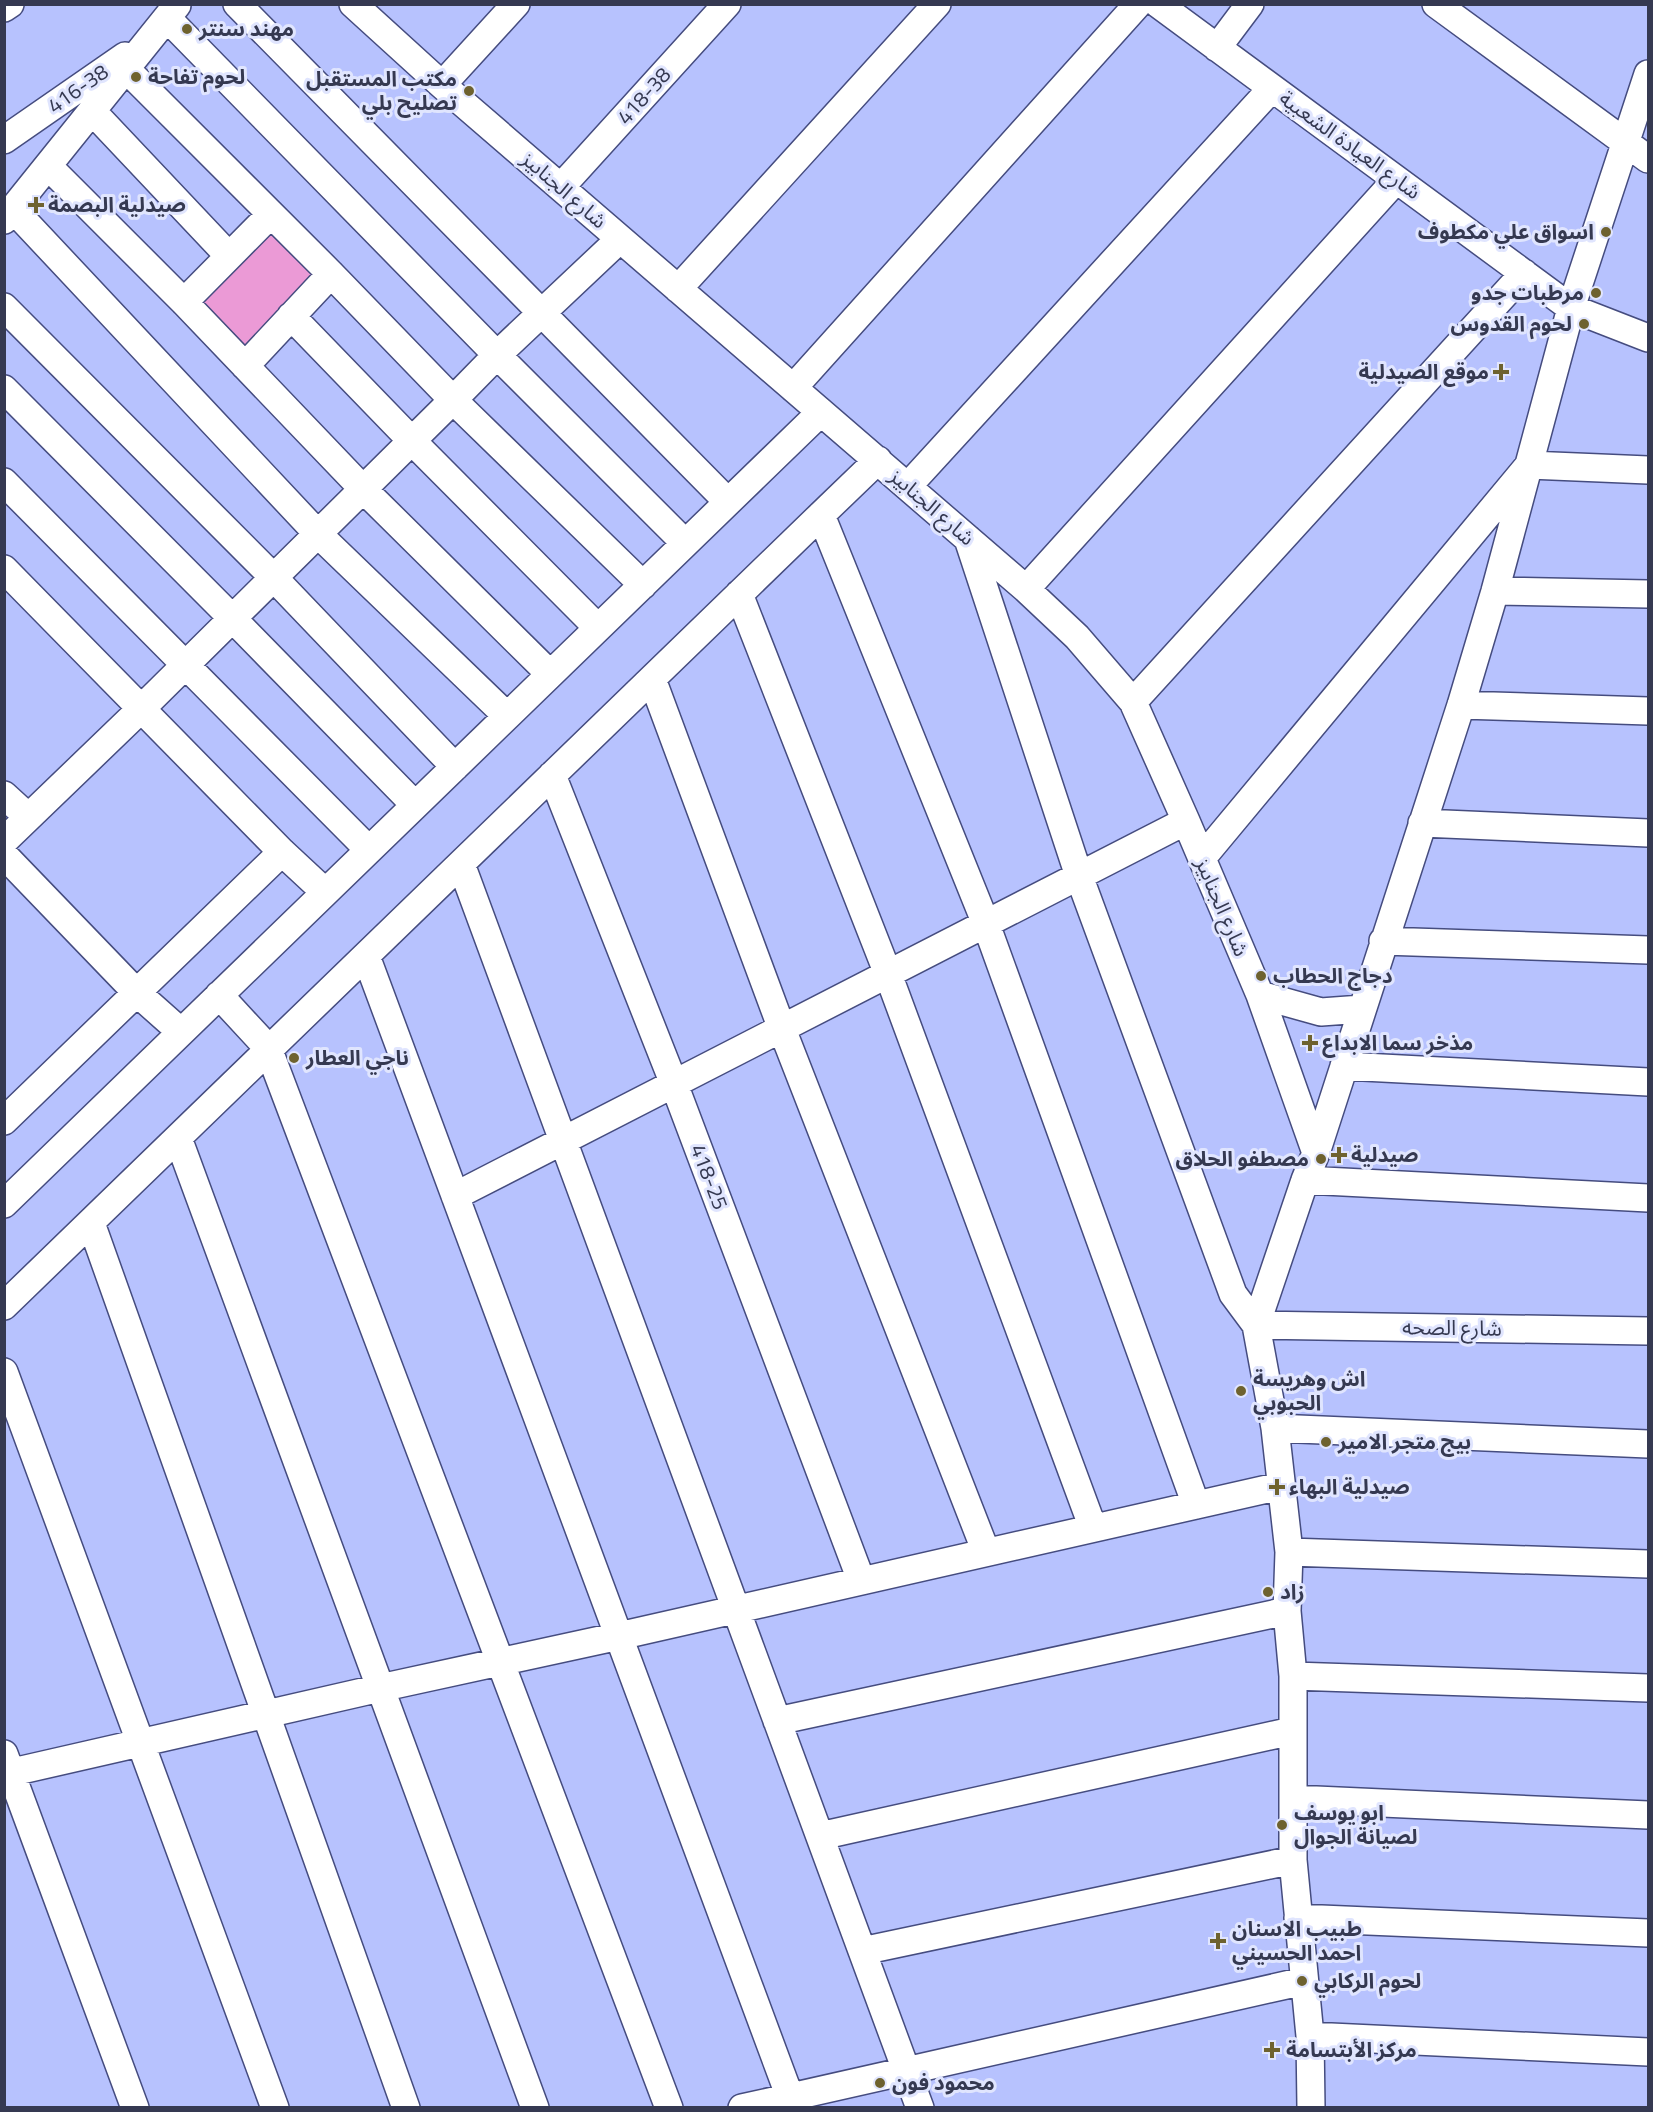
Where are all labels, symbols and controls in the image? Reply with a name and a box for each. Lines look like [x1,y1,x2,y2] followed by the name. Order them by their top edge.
[198,12,294,44] place label: مهند سنتر
[180,22,194,36] marker: مهند سنتر
[40,55,115,121] street label: 416-38
[609,59,678,131] street label: 418-38
[148,60,245,93] place label: لحوم تفاحة
[306,62,457,120] place label: مكتب المستقبل تصليح بلي
[129,70,143,84] marker: لحوم تفاحة
[1273,82,1428,207] street label: شارع العيادة الشعبية
[462,84,476,98] marker: مكتب المستقبل تصليح بلي
[514,142,615,236] street label: شارع الجنابيز
[48,188,186,220] place label: صيدلية البصمة
[29,198,43,212] marker: صيدلية البصمة
[1418,215,1594,249] place label: اسواق علي مكطوف
[1599,225,1613,239] marker: اسواق علي مكطوف
[1471,276,1584,308] place label: مرطبات جدو
[1589,286,1603,300] marker: مرطبات جدو
[1451,307,1572,340] place label: لحوم القدوس
[1577,317,1591,331] marker: لحوم القدوس
[1358,355,1489,387] place label: موقع الصيدلية
[1494,365,1508,379] marker: موقع الصيدلية
[882,459,983,553] street label: شارع الجنابيز
[1187,851,1258,961] street label: شارع الجنابيز
[1273,959,1393,991] place label: دجاج الحطاب
[1254,969,1268,983] marker: دجاج الحطاب
[1322,1026,1473,1058] place label: مذخر سما الابداع
[1303,1036,1317,1050] marker: مذخر سما الابداع
[305,1041,409,1075] place label: ناجي العطار
[287,1051,301,1065] marker: ناجي العطار
[1351,1138,1419,1170] place label: صيدلية
[683,1139,737,1214] street label: 418-25
[1175,1142,1309,1174] place label: مصطفو الحلاق
[1332,1148,1346,1162] marker: صيدلية
[1314,1152,1328,1166] marker: مصطفو الحلاق
[1402,1310,1502,1344] street label: شارع الصحه
[1253,1362,1365,1420] place label: اش وهريسة الحبوبي
[1234,1384,1248,1398] marker: اش وهريسة الحبوبي
[1337,1425,1471,1457] place label: بيج متجر الامير
[1319,1435,1333,1449] marker: بيج متجر الامير
[1289,1470,1410,1502] place label: صيدلية البهاء
[1270,1480,1284,1494] marker: صيدلية البهاء
[1280,1575,1305,1607] place label: زاد
[1261,1585,1275,1599] marker: زاد
[1294,1796,1418,1852] place label: ابو يوسف لصيانة الجوال
[1275,1818,1289,1832] marker: ابو يوسف لصيانة الجوال
[1232,1912,1362,1970] place label: طبيب الاسنان احمد الحسيني
[1209,1932,1227,1950] marker: طبيب الاسنان احمد الحسيني
[1314,1964,1421,1998] place label: لحوم الركابي
[1295,1974,1309,1988] marker: لحوم الركابي
[1286,2033,1417,2065] place label: مركز الأبتسامة
[1263,2041,1281,2059] marker: مركز الأبتسامة
[892,2066,995,2098] place label: محمود فون
[873,2076,887,2090] marker: محمود فون

